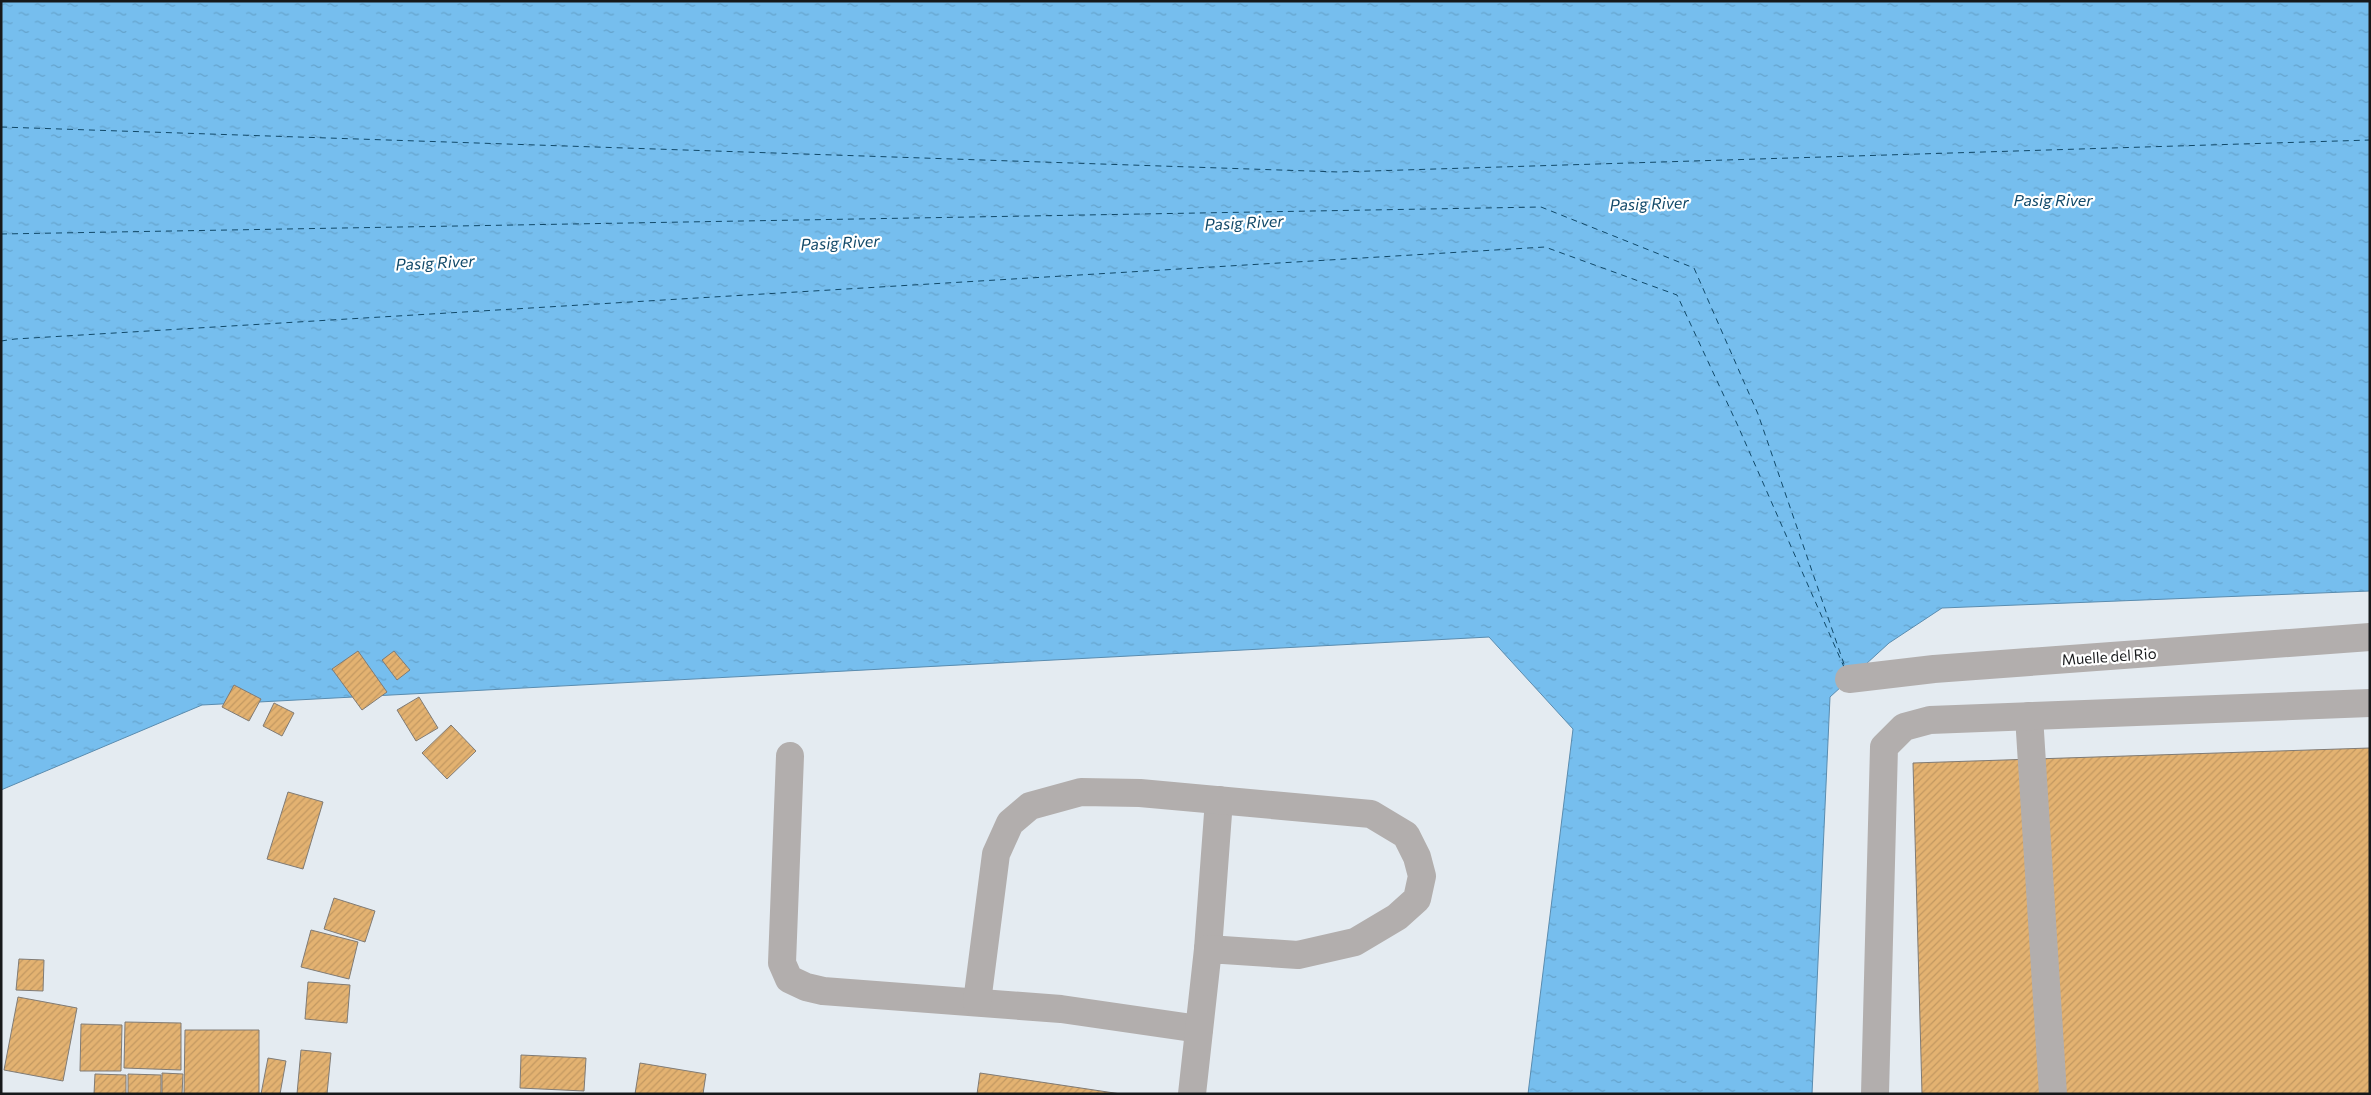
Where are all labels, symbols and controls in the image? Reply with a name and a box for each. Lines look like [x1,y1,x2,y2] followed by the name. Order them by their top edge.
[2013,190,2093,209] water label: Pasig River
[1609,192,1690,214] water label: Pasig River
[1204,210,1285,234] water label: Pasig River
[800,230,881,254] water label: Pasig River
[395,250,476,274] water label: Pasig River
[2061,644,2157,668] street label: Muelle del Rio

